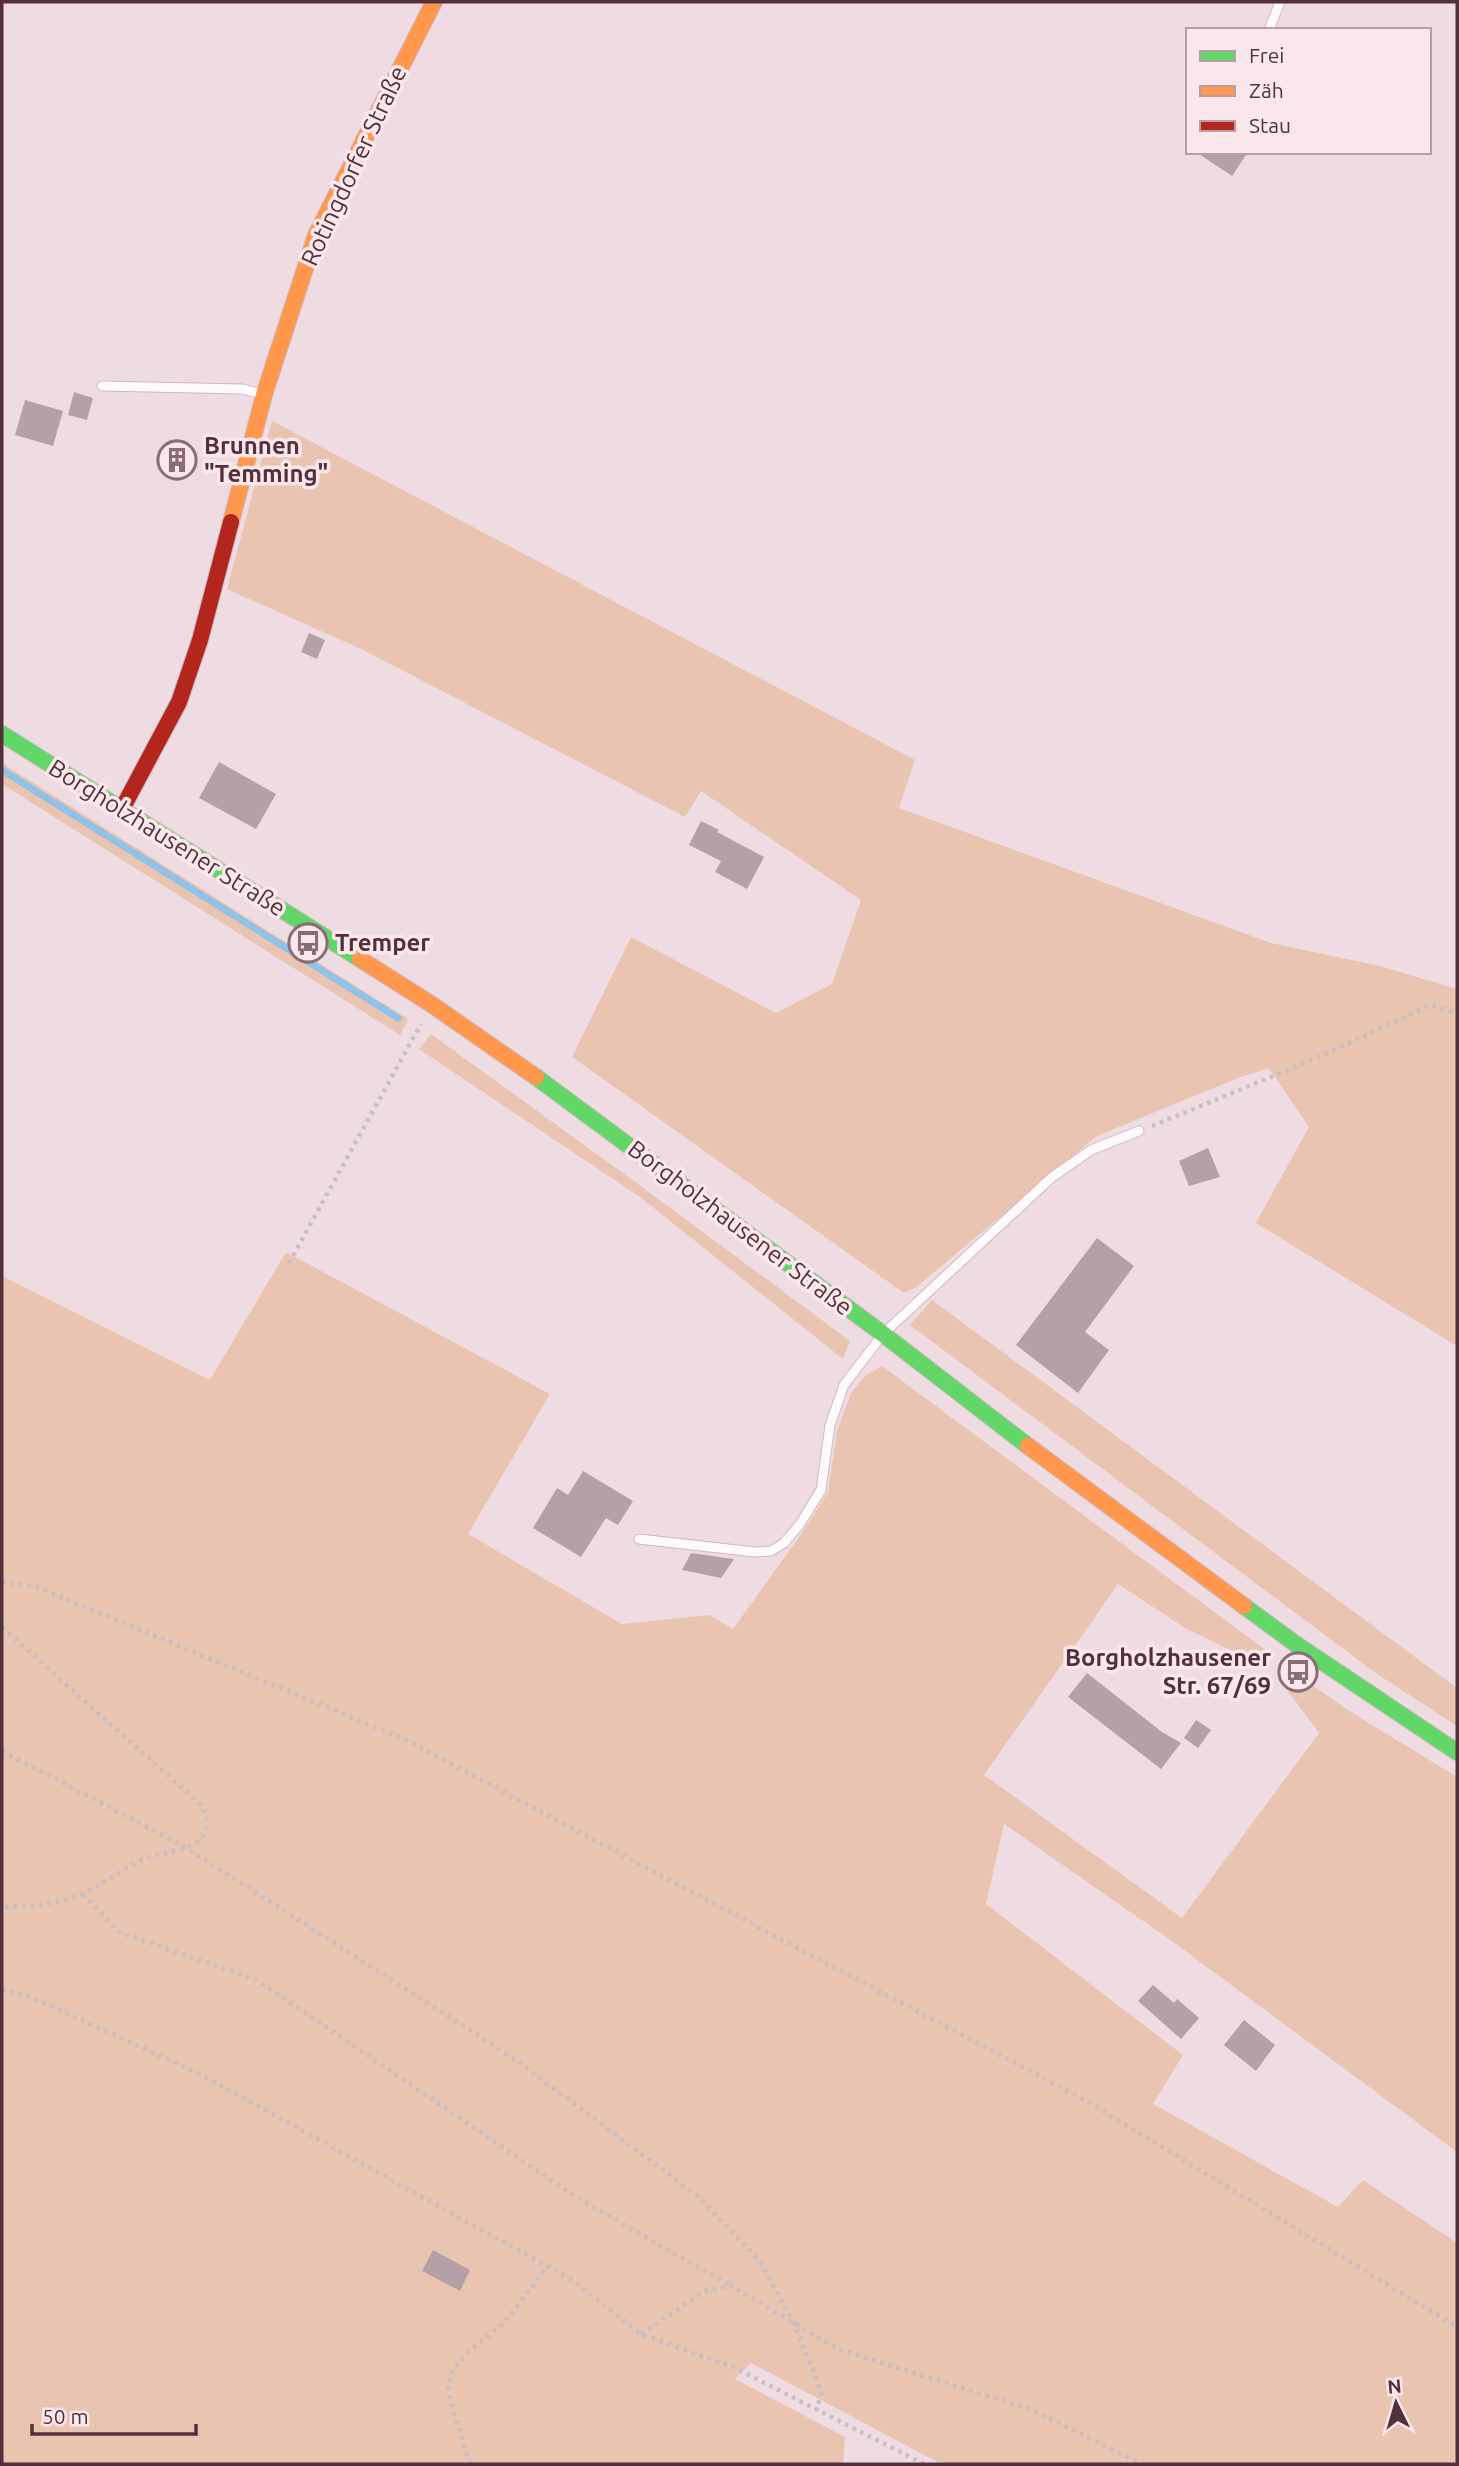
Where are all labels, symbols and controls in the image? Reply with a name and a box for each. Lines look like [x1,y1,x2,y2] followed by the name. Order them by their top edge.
[1186,28,1431,154] legend
[1249,43,1284,67] text: Frei
[295,62,412,270] street label: Rotingdorfer Straße
[1249,78,1284,102] text: Zäh
[1249,113,1291,137] text: Stau
[204,432,328,487] place label: Brunnen "Temming"
[156,439,198,481] building icon: Brunnen "Temming"
[44,754,290,921] street label: Borgholzhausener Straße
[287,922,329,964] bus stop icon: Tremper
[335,929,430,956] place label: Tremper
[623,1135,858,1321] street label: Borgholzhausener Straße
[1065,1644,1271,1699] place label: Borgholzhausener Str. 67/69
[1277,1651,1319,1693] bus stop icon: Borgholzhausener Str. 67/69
[1361,2368,1431,2438] north arrow
[1386,2374,1403,2398] text: N
[32,2392,196,2436] scale bar
[42,2404,89,2428] text: 50 m

